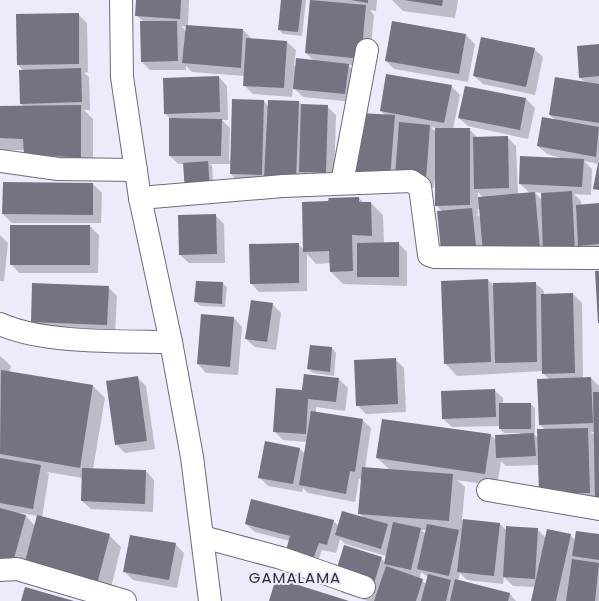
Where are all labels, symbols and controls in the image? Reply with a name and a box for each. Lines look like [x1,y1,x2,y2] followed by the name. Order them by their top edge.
[249,567,341,588] district label: GAMALAMA

